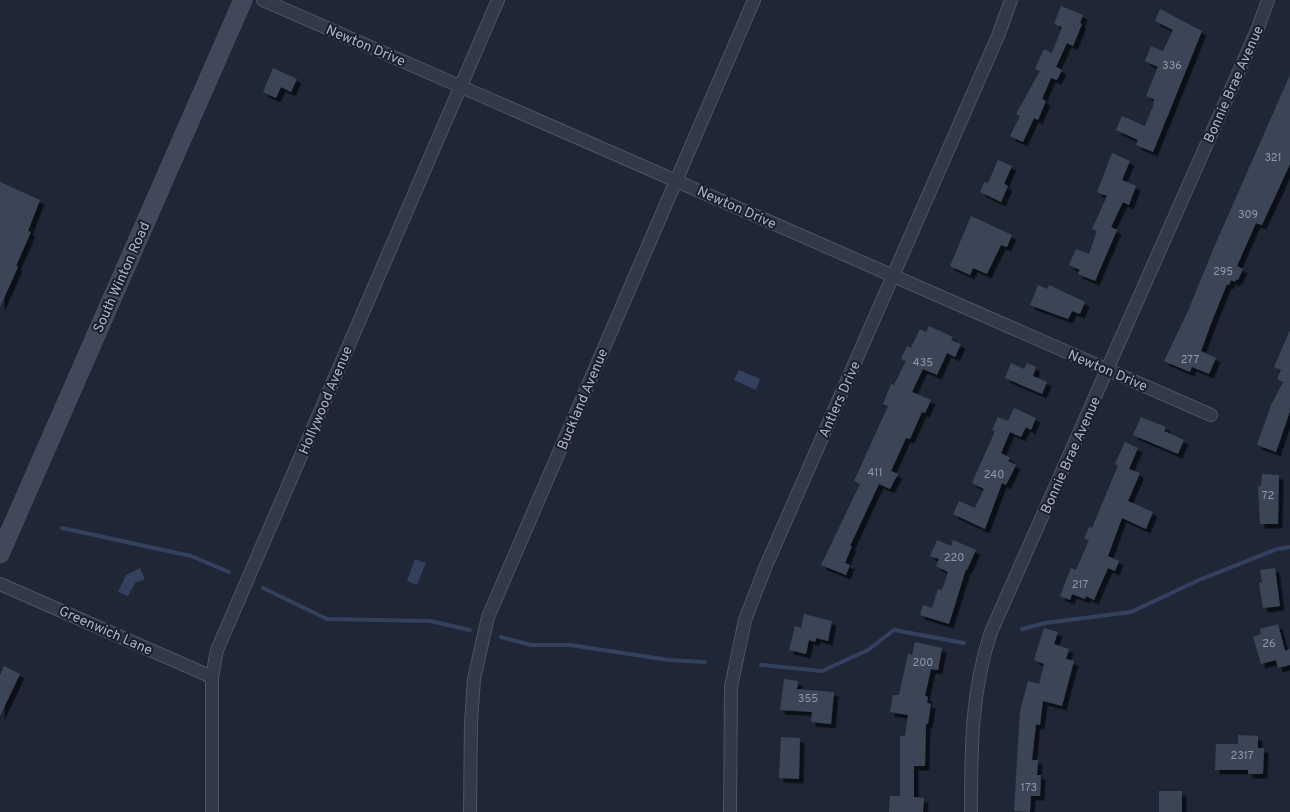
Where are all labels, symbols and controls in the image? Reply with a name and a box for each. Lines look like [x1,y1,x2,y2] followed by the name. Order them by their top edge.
[323,22,408,71] street label: Newton Drive
[1201,23,1268,146] street label: Bonnie Brae Avenue
[1162,59,1182,73] house number: 336
[1264,151,1282,165] house number: 321
[694,183,779,233] street label: Newton Drive
[1238,208,1258,222] house number: 309
[90,220,154,336] street label: South Winton Road
[1213,265,1233,279] house number: 295
[296,344,357,457] street label: Hollywood Avenue
[554,346,612,453] street label: Buckland Avenue
[1065,347,1150,396] street label: Newton Drive
[1181,353,1199,367] house number: 277
[913,356,933,370] house number: 435
[816,359,865,440] street label: Antlers Drive
[1038,394,1105,517] street label: Bonnie Brae Avenue
[867,466,883,480] house number: 411
[984,468,1004,482] house number: 240
[1262,489,1274,503] house number: 72
[944,551,964,565] house number: 220
[1072,578,1089,592] house number: 217
[56,603,155,660] street label: Greenwich Lane
[1262,637,1276,651] house number: 26
[913,656,933,670] house number: 200
[798,692,818,706] house number: 355
[1230,749,1254,763] house number: 2317
[1021,781,1037,795] house number: 173

